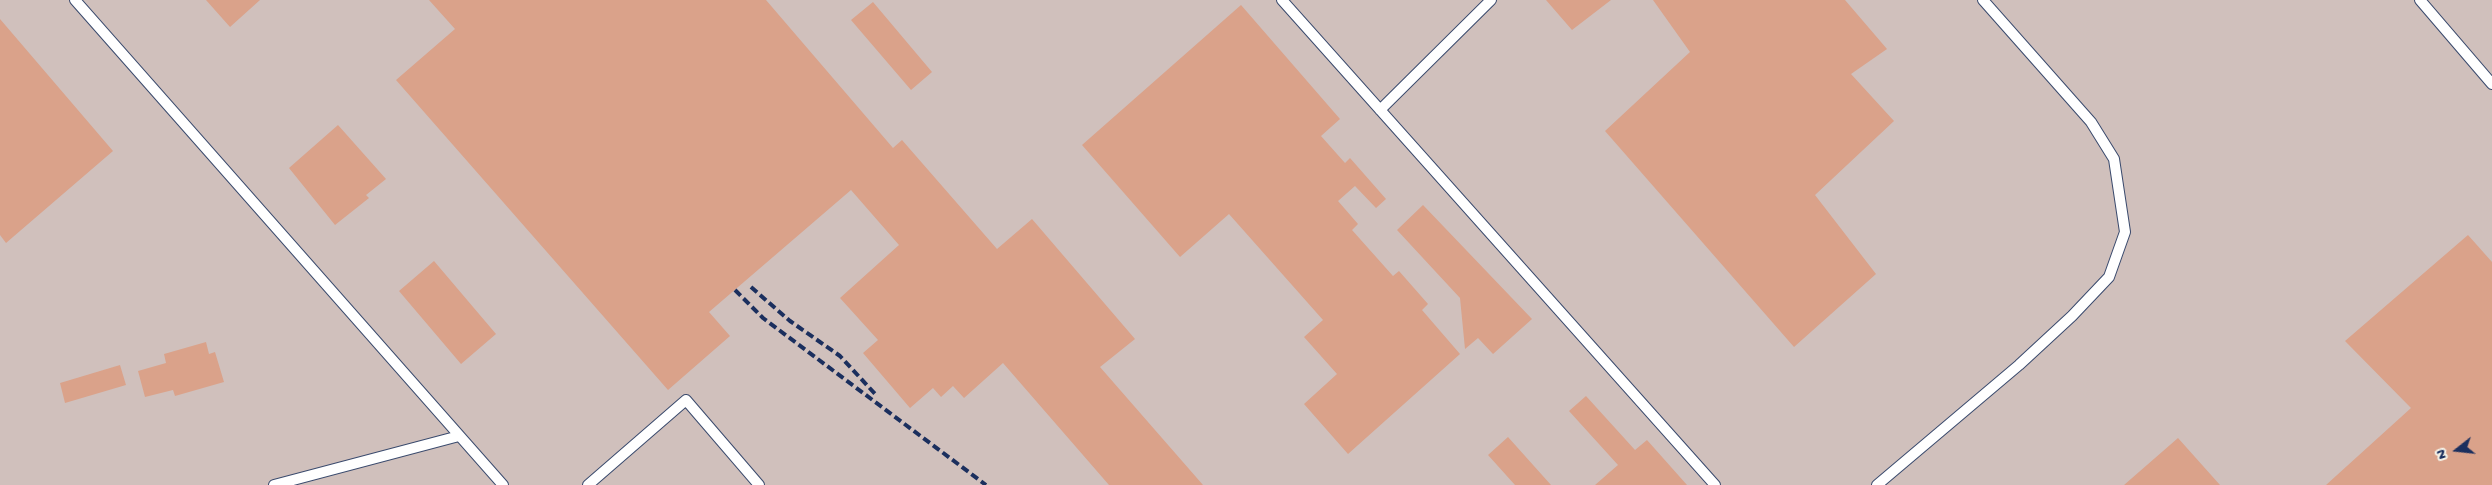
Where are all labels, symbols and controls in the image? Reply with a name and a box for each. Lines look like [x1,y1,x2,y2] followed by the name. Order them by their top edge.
[2432,425,2482,475] north arrow
[2433,448,2452,461] text: N

